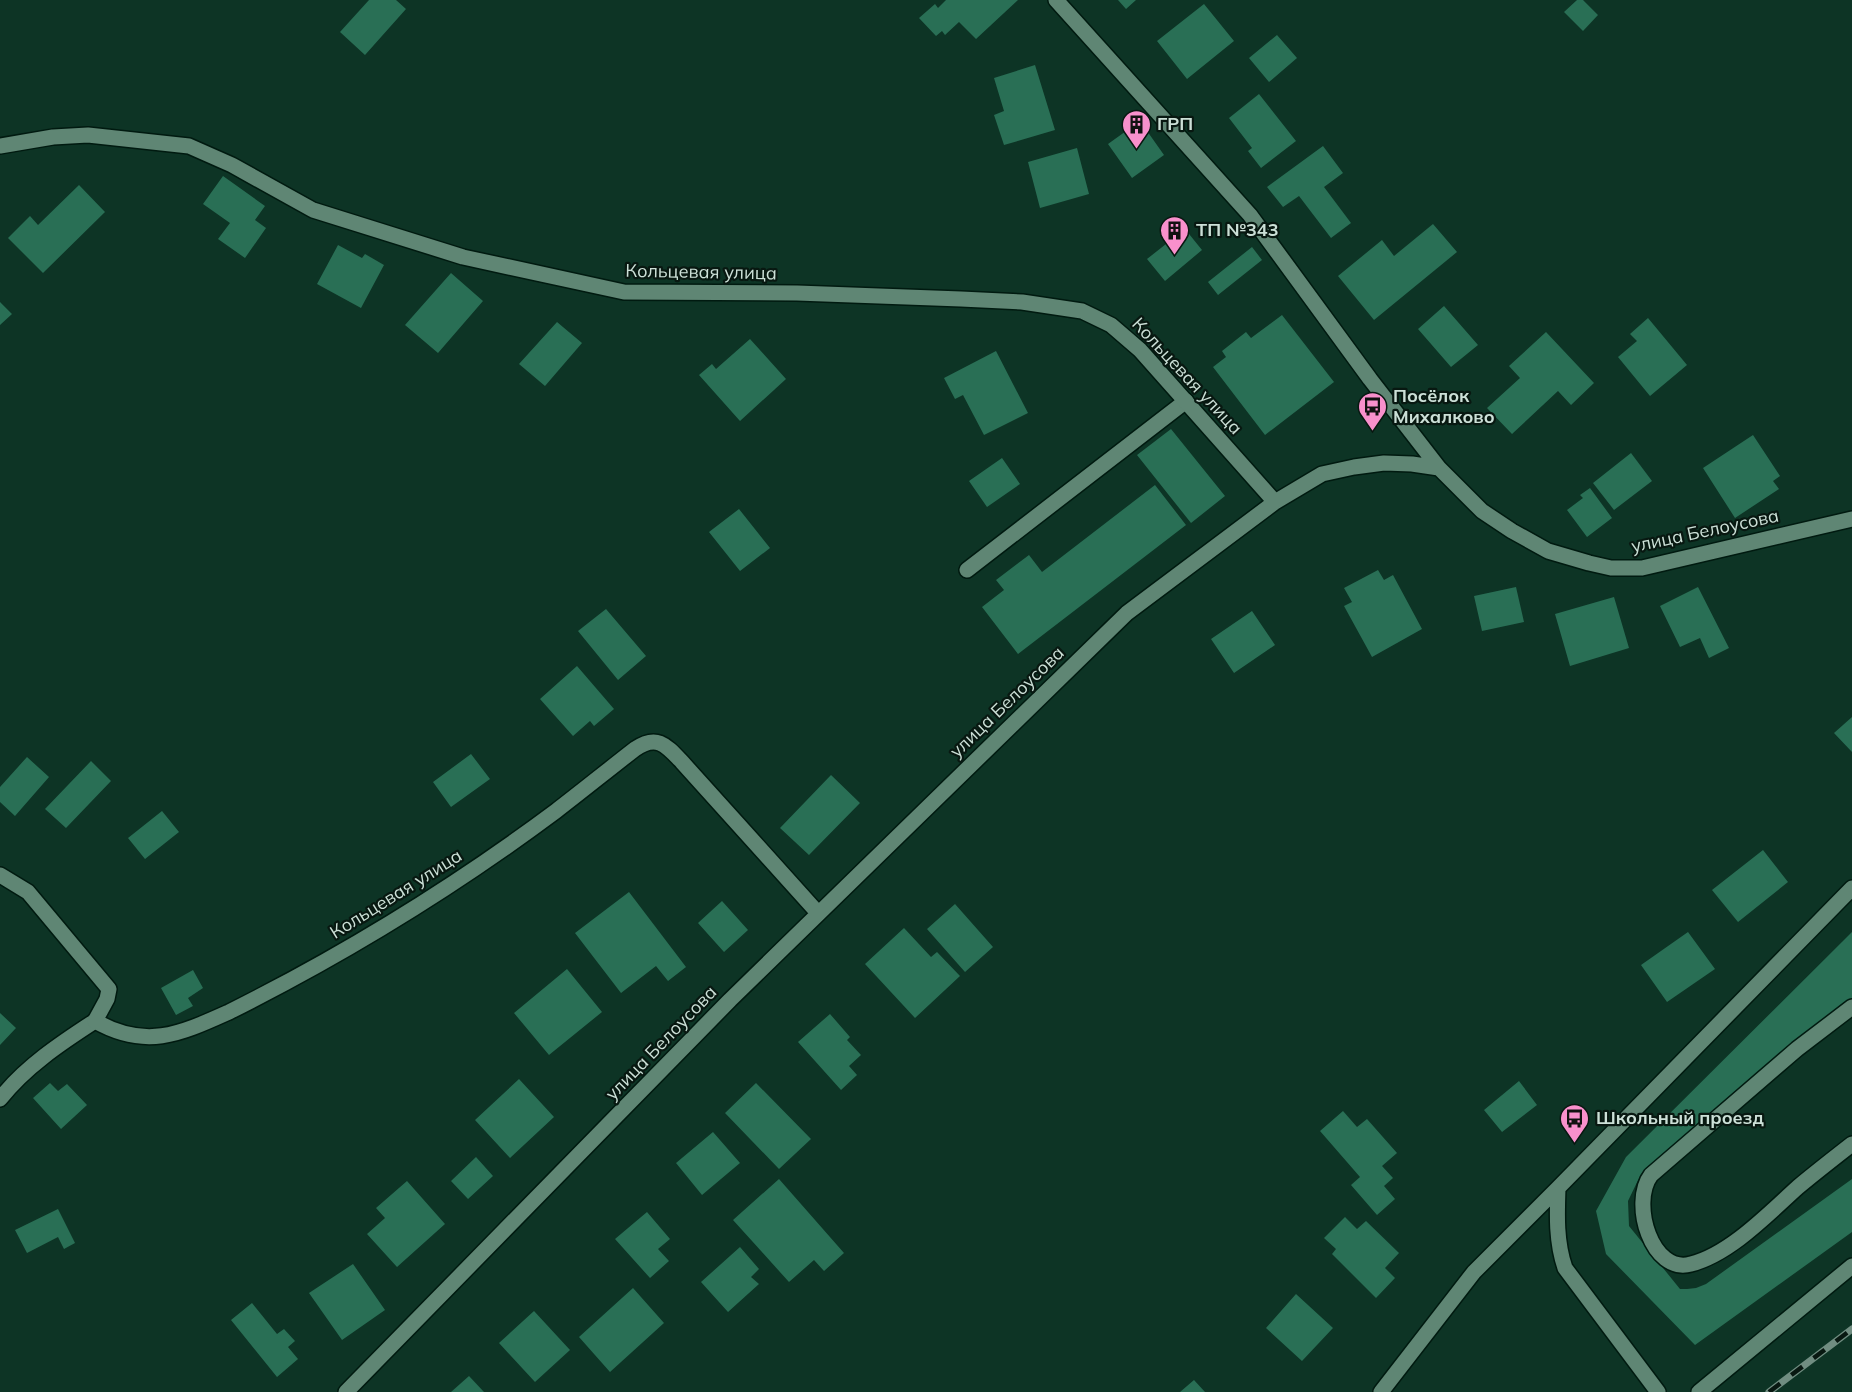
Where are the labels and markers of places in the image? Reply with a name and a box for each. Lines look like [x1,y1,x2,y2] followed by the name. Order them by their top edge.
[1120,108,1152,150] building icon: ГРП
[1157,112,1193,135] place label: ГРП
[1159,214,1191,256] building icon: ТП №343
[1196,218,1278,241] place label: ТП №343
[1393,384,1495,428] place label: Посёлок Михалково
[1356,390,1388,432] bus stop icon: Посёлок Михалково
[1559,1102,1591,1144] bus stop icon: Школьный проезд
[1596,1106,1764,1129] place label: Школьный проезд

